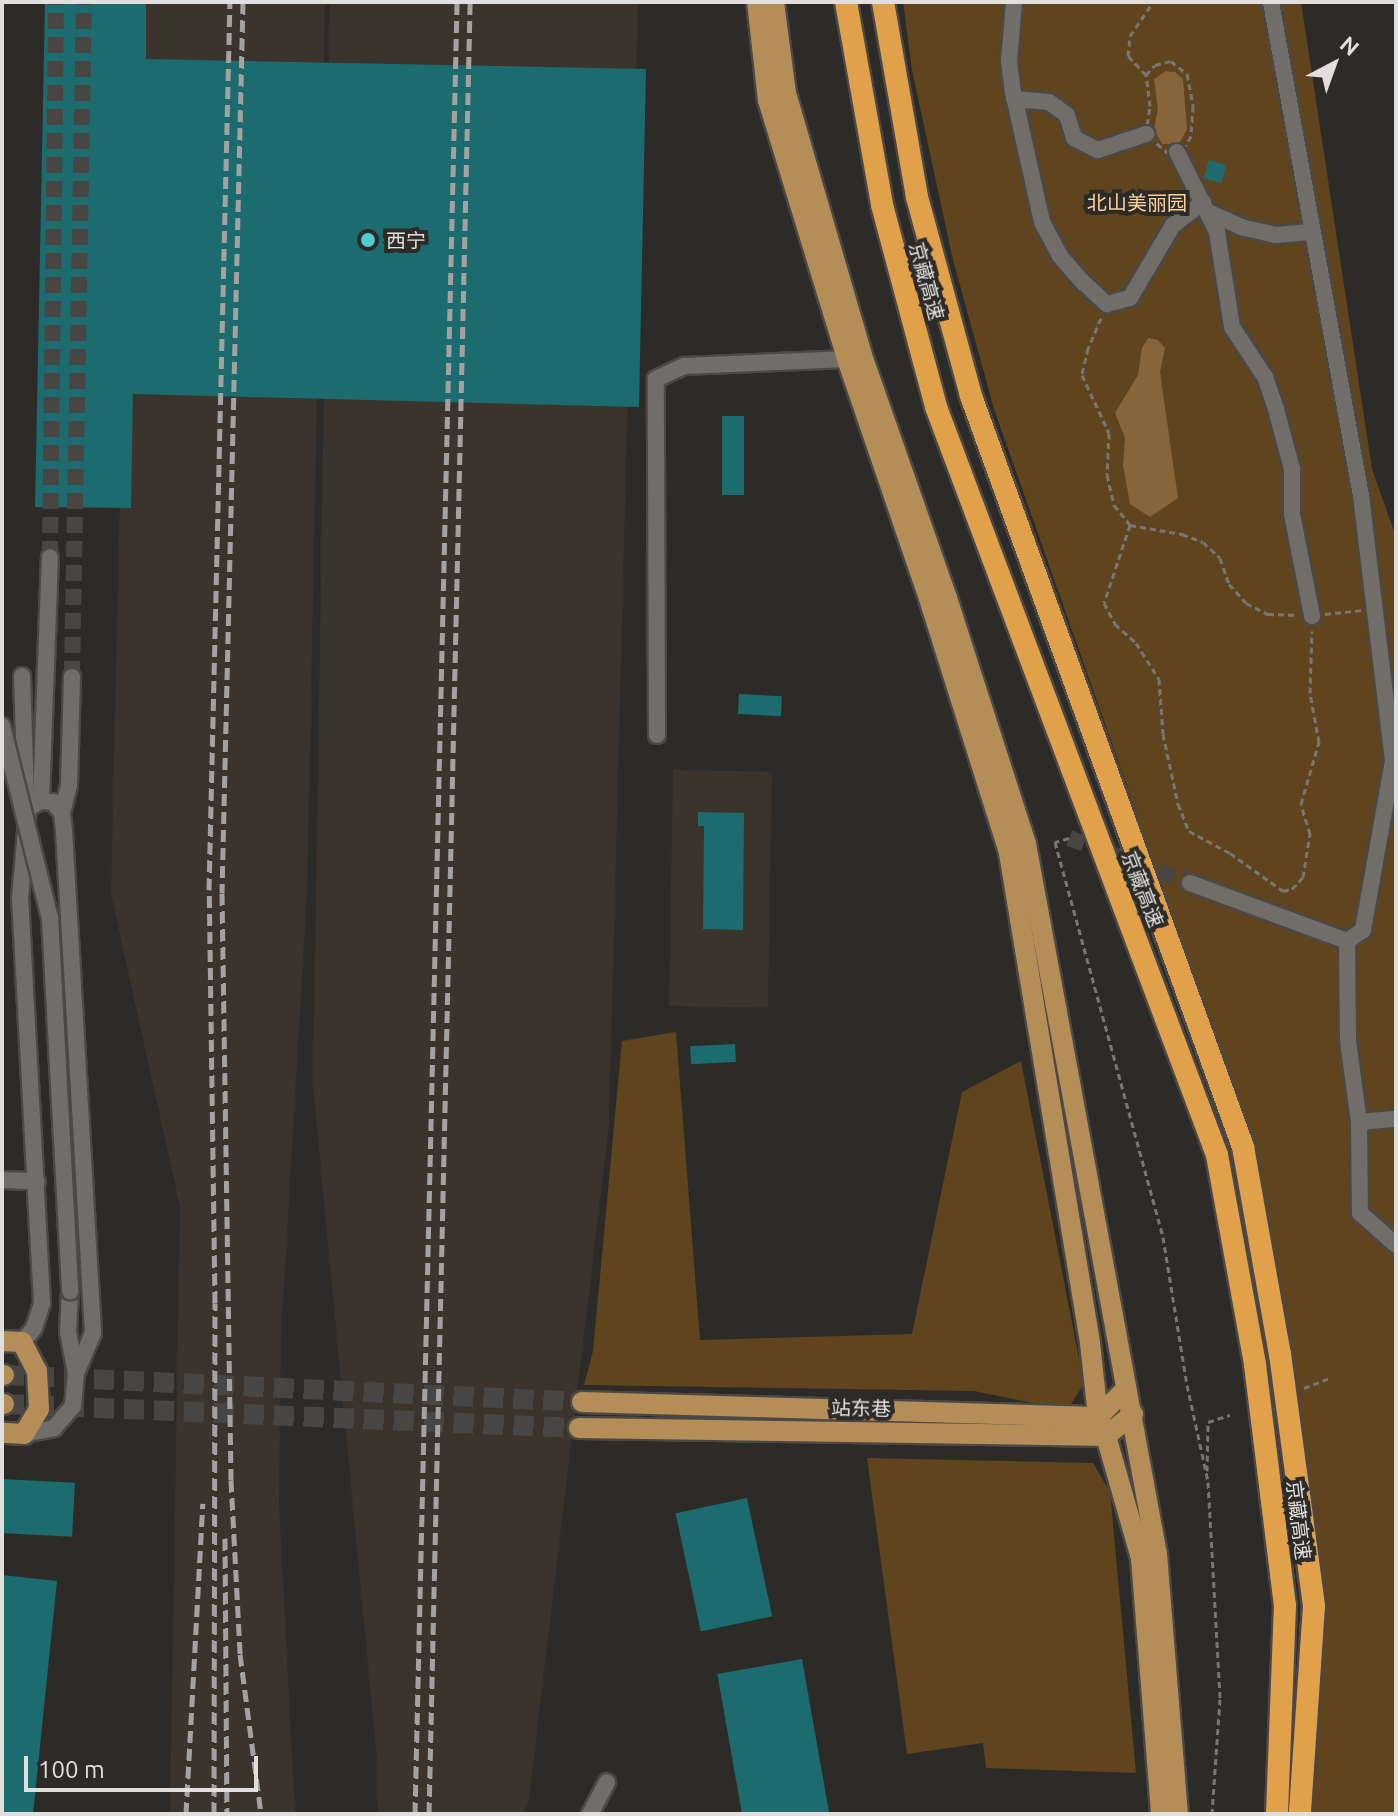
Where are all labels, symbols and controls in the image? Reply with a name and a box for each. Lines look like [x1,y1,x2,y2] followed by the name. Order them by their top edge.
[1294,24,1374,104] north arrow
[1336,31,1364,60] text: N
[1087,190,1187,214] park label: 北山美丽园
[386,228,426,252] place label: 西宁
[357,229,379,251] marker: 西宁
[905,239,949,323] street label: 京藏高速
[1117,847,1169,931] street label: 京藏高速
[831,1395,891,1421] street label: 站东巷
[1282,1479,1316,1561] street label: 京藏高速
[28,1740,262,1790] scale bar
[38,1756,105,1783] text: 100 m

